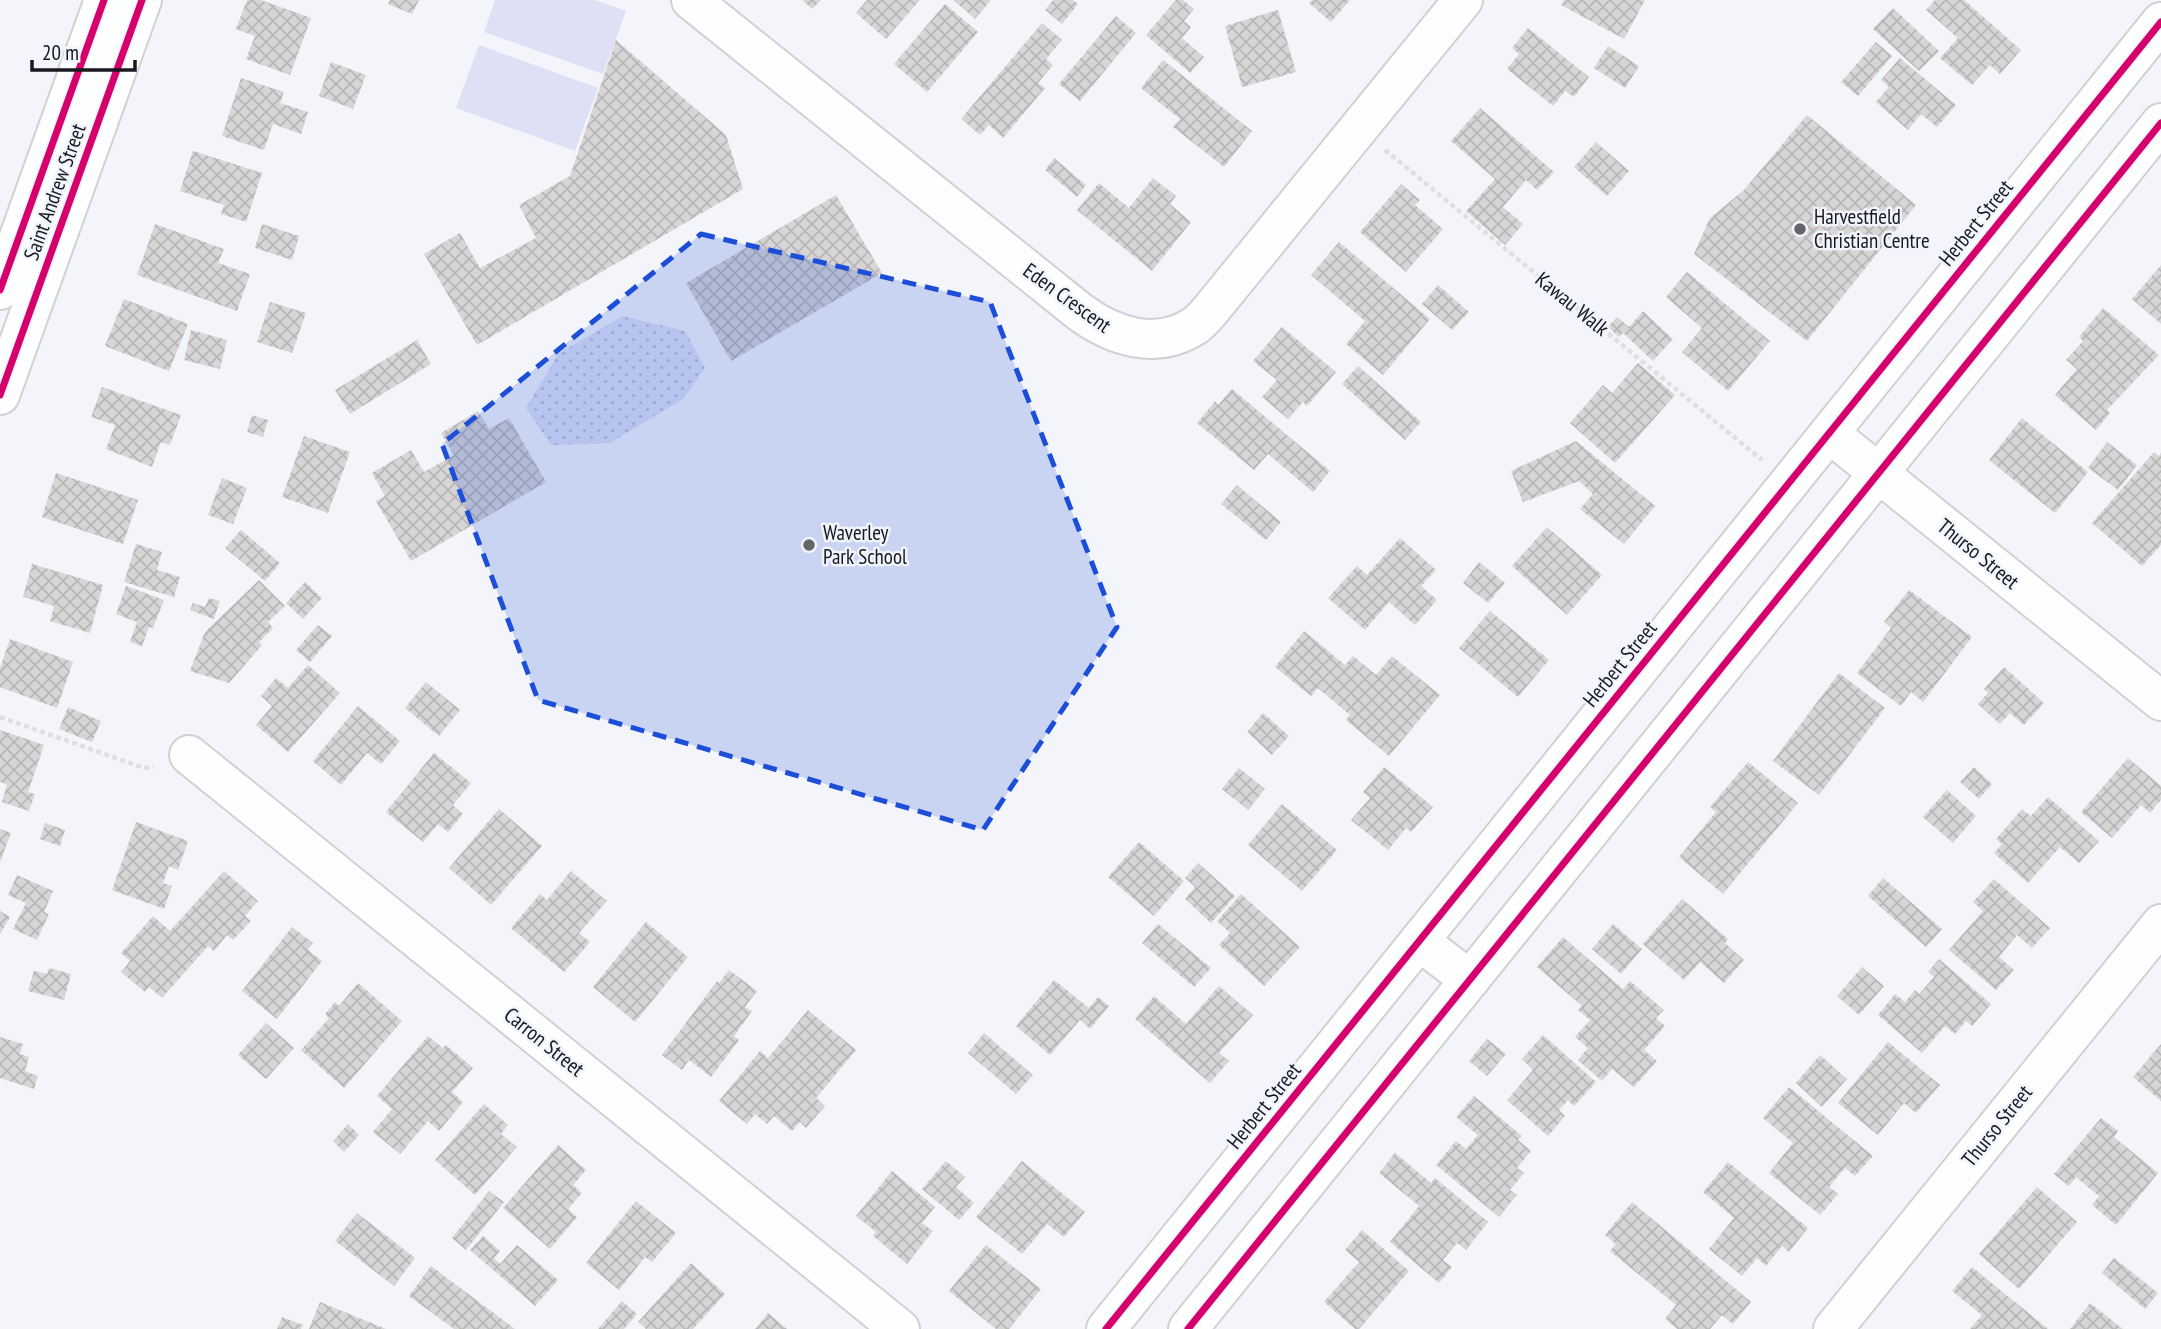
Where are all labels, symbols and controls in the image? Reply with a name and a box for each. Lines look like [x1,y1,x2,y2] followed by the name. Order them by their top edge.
[32,28,135,72] scale bar
[42,39,79,66] text: 20 m
[17,120,92,264] street label: Saint Andrew Street
[1933,174,2019,271] street label: Herbert Street
[1814,203,1930,254] place label: Harvestfield Christian Centre
[1792,221,1808,237] marker: Harvestfield Christian Centre
[1018,257,1117,339] street label: Eden Crescent
[1530,266,1615,342] street label: Kawau Walk
[1932,512,2025,595] street label: Thurso Street
[823,519,907,570] place label: Waverley Park School
[801,537,817,553] marker: Waverley Park School
[1577,615,1663,712] street label: Herbert Street
[499,1001,590,1082] street label: Carron Street
[1221,1057,1307,1154] street label: Herbert Street
[1955,1079,2038,1172] street label: Thurso Street

